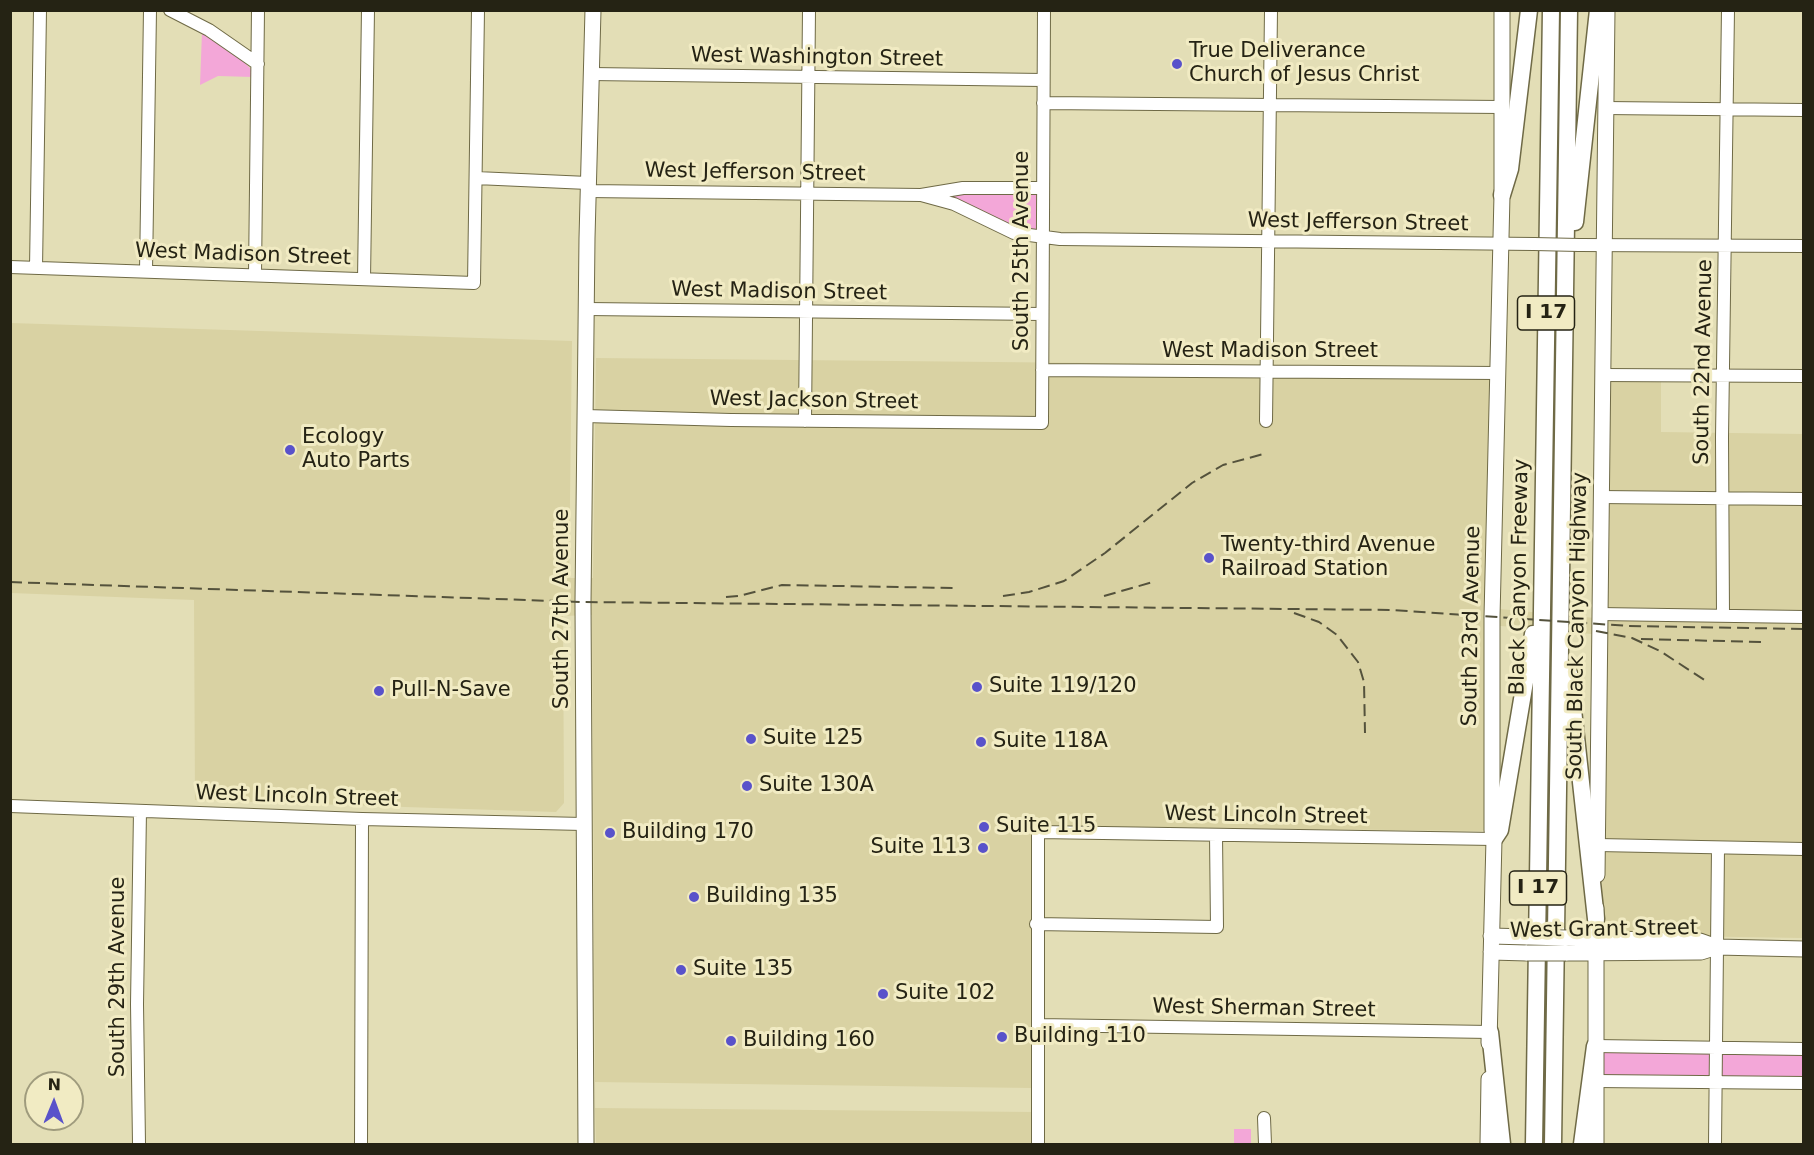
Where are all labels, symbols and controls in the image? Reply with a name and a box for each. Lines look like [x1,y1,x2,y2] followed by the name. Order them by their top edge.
[1189,39,1419,89] place label: True Deliverance Church of Jesus Christ
[691,43,943,73] street label: West Washington Street
[1170,57,1184,71] marker: True Deliverance Church of Jesus Christ
[1010,151,1036,351] street label: South 25th Avenue
[644,158,866,188] street label: West Jefferson Street
[1247,208,1469,238] street label: West Jefferson Street
[135,239,351,271] street label: West Madison Street
[1690,259,1718,465] street label: South 22nd Avenue
[671,278,887,306] street label: West Madison Street
[1518,296,1574,330] road number: I 17
[1162,339,1378,365] street label: West Madison Street
[709,387,919,415] street label: West Jackson Street
[302,425,410,475] place label: Ecology Auto Parts
[283,443,297,457] marker: Ecology Auto Parts
[1505,458,1535,696] street label: Black Canyon Freeway
[1563,472,1593,780] street label: South Black Canyon Highway
[550,509,576,709] street label: South 27th Avenue
[1458,525,1486,727] street label: South 23rd Avenue
[1221,533,1435,583] place label: Twenty-third Avenue Railroad Station
[1202,551,1216,565] marker: Twenty-third Avenue Railroad Station
[989,674,1137,700] place label: Suite 119/120
[391,678,511,704] place label: Pull-N-Save
[970,680,984,694] marker: Suite 119/120
[372,684,386,698] marker: Pull-N-Save
[763,726,863,752] place label: Suite 125
[993,729,1108,755] place label: Suite 118A
[744,732,758,746] marker: Suite 125
[974,735,988,749] marker: Suite 118A
[759,773,874,799] place label: Suite 130A
[740,779,754,793] marker: Suite 130A
[195,781,399,813] street label: West Lincoln Street
[1164,802,1368,830] street label: West Lincoln Street
[996,814,1096,840] place label: Suite 115
[622,820,754,846] place label: Building 170
[977,820,991,834] marker: Suite 115
[603,826,617,840] marker: Building 170
[871,835,971,861] place label: Suite 113
[976,841,990,855] marker: Suite 113
[1510,871,1566,905] road number: I 17
[106,877,132,1077] street label: South 29th Avenue
[706,884,838,910] place label: Building 135
[687,890,701,904] marker: Building 135
[1510,916,1698,944] street label: West Grant Street
[693,957,793,983] place label: Suite 135
[674,963,688,977] marker: Suite 135
[895,981,995,1007] place label: Suite 102
[876,987,890,1001] marker: Suite 102
[1152,994,1376,1024] street label: West Sherman Street
[1014,1024,1146,1050] place label: Building 110
[743,1028,875,1054] place label: Building 160
[995,1030,1009,1044] marker: Building 110
[724,1034,738,1048] marker: Building 160
[24,1071,84,1131] north arrow
[47,1075,61,1094] text: N

